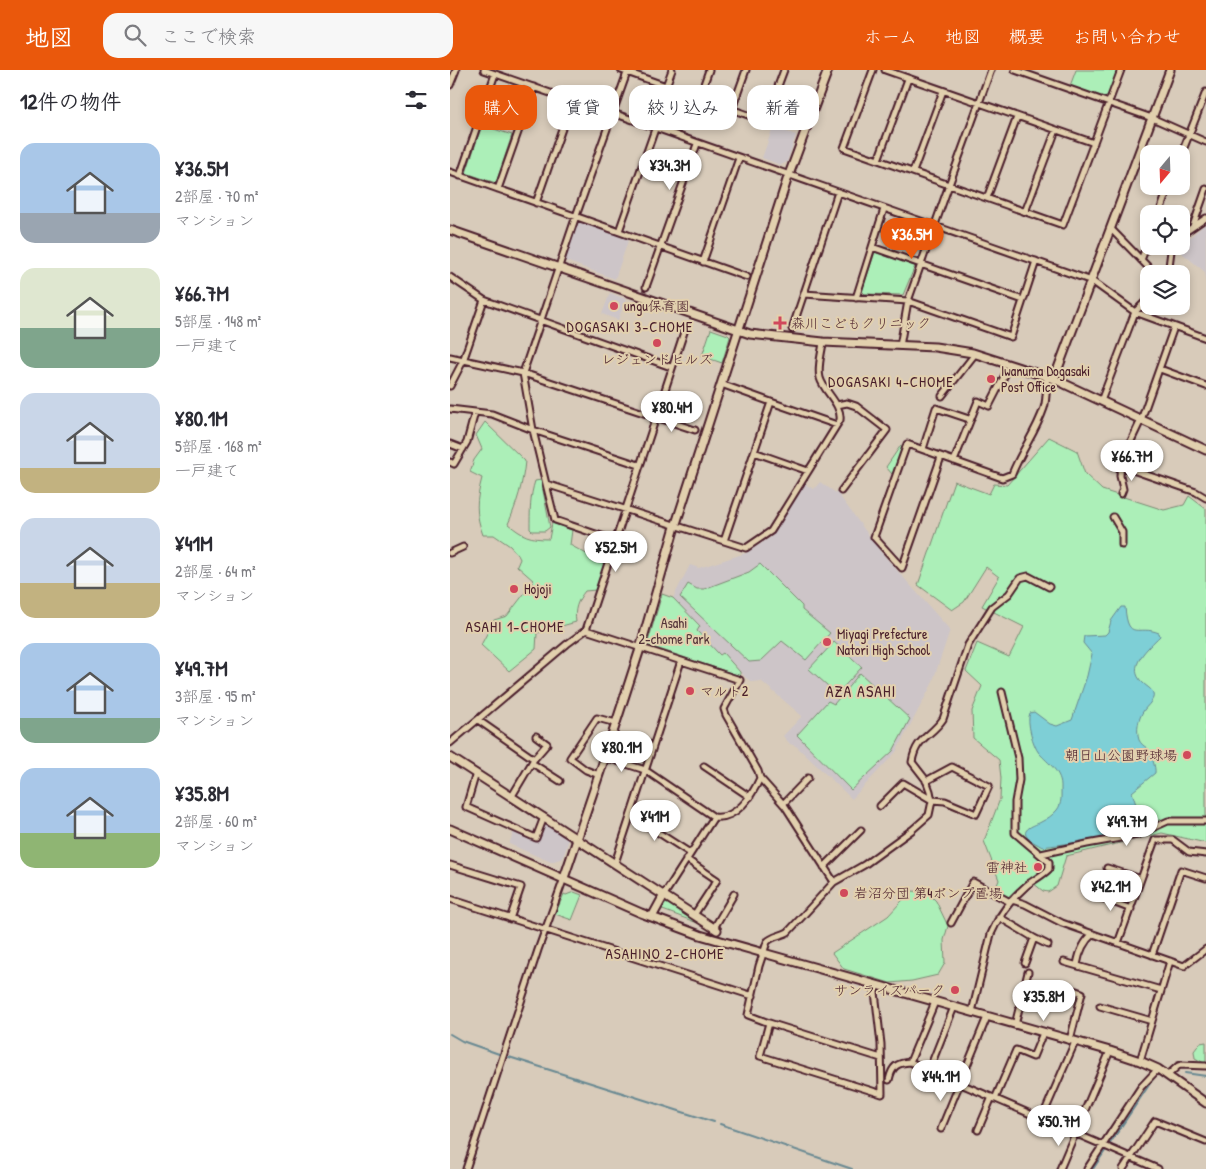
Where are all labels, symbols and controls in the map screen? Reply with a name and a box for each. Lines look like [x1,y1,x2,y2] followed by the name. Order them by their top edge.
[103,13,453,58] search box
[25,21,73,53] text: 地図
[121,21,149,49] icon: search
[161,23,256,49] text: ここで検索
[864,24,917,49] text: ホーム
[945,24,981,49] text: 地図
[1009,24,1045,49] text: 概要
[1073,24,1181,49] text: お問い合わせ
[465,85,537,130] chip: 購入
[547,85,619,130] chip: 賃貸
[629,85,737,130] chip: 絞り込み
[747,85,819,130] chip: 新着
[402,86,430,114] icon: filters
[20,87,121,116] text: 12件の物件
[1140,145,1190,195] north arrow
[1140,145,1190,315] map controls
[629,148,711,191] pin: ¥34.3M
[175,154,228,183] text: ¥36.5M
[650,154,690,176] text: ¥34.3M
[60,163,120,223] icon: home
[175,185,258,207] text: 2部屋 · 70 m²
[1140,205,1190,255] button: locate
[175,209,254,231] text: マンション
[871,218,953,260] pin: ¥36.5M
[892,223,932,245] text: ¥36.5M
[1140,265,1190,315] button: layers
[175,279,229,308] text: ¥66.7M
[60,288,120,348] icon: home
[624,296,690,316] place label: ungu保育園
[608,300,620,312] marker: ungu保育園
[175,310,261,332] text: 5部屋 · 148 m²
[791,313,931,332] place label: 森川こどもクリニック
[567,316,693,337] district label: DOGASAKI 3-CHOME
[773,316,787,330] marker: 森川こどもクリニック
[175,334,239,356] text: 一戸建て
[651,337,663,349] marker: レジェンドヒルズ
[601,349,713,368] place label: レジェンドヒルズ
[1001,361,1090,396] place label: Iwanuma Dogasaki Post Office
[828,371,954,392] district label: DOGASAKI 4-CHOME
[985,373,997,385] marker: Iwanuma Dogasaki Post Office
[631,390,713,433] pin: ¥80.4M
[652,396,692,418] text: ¥80.4M
[175,404,228,433] text: ¥80.1M
[60,413,120,473] icon: home
[175,435,262,457] text: 5部屋 · 168 m²
[1091,440,1173,482] pin: ¥66.7M
[1111,445,1153,467] text: ¥66.7M
[175,459,239,481] text: 一戸建て
[175,529,213,558] text: ¥41M
[575,530,657,573] pin: ¥52.5M
[595,536,637,558] text: ¥52.5M
[60,538,120,598] icon: home
[175,560,256,582] text: 2部屋 · 64 m²
[524,579,552,599] place label: Hojoji
[508,583,520,595] marker: Hojoji
[175,584,254,606] text: マンション
[639,613,710,648] park label: Asahi 2-chome Park
[465,616,565,637] district label: ASAHI 1-CHOME
[837,624,930,660] place label: Miyagi Prefecture Natori High School
[821,636,833,648] marker: Miyagi Prefecture Natori High School
[175,654,228,683] text: ¥49.7M
[60,663,120,723] icon: home
[826,680,896,702] district label: AZA ASAHI
[700,681,749,700] place label: マルト2
[175,685,256,707] text: 3部屋 · 95 m²
[684,685,696,697] marker: マルト2
[175,709,254,731] text: マンション
[581,730,663,773] pin: ¥80.1M
[602,736,642,758] text: ¥80.1M
[1065,745,1177,764] place label: 朝日山公園野球場
[1181,749,1193,761] marker: 朝日山公園野球場
[175,779,229,808] text: ¥35.8M
[60,788,120,848] icon: home
[625,800,685,842] pin: ¥41M
[1086,804,1168,847] pin: ¥49.7M
[641,805,669,827] text: ¥41M
[175,810,257,832] text: 2部屋 · 60 m²
[1107,810,1147,832] text: ¥49.7M
[175,834,254,856] text: マンション
[986,857,1028,876] place label: 雷神社
[1032,861,1044,873] marker: 雷神社
[1070,870,1152,912] pin: ¥42.1M
[1091,875,1131,897] text: ¥42.1M
[854,883,1002,902] place label: 岩沼分団 第4ポンプ置場
[838,887,850,899] marker: 岩沼分団 第4ポンプ置場
[605,943,725,964] district label: ASAHINO 2-CHOME
[834,980,945,999] place label: サンライズパーク
[1003,980,1085,1022] pin: ¥35.8M
[949,984,961,996] marker: サンライズパーク
[1023,985,1065,1007] text: ¥35.8M
[900,1060,982,1102] pin: ¥44.1M
[922,1065,960,1087] text: ¥44.1M
[1018,1104,1100,1147] pin: ¥50.7M
[1038,1110,1080,1132] text: ¥50.7M

